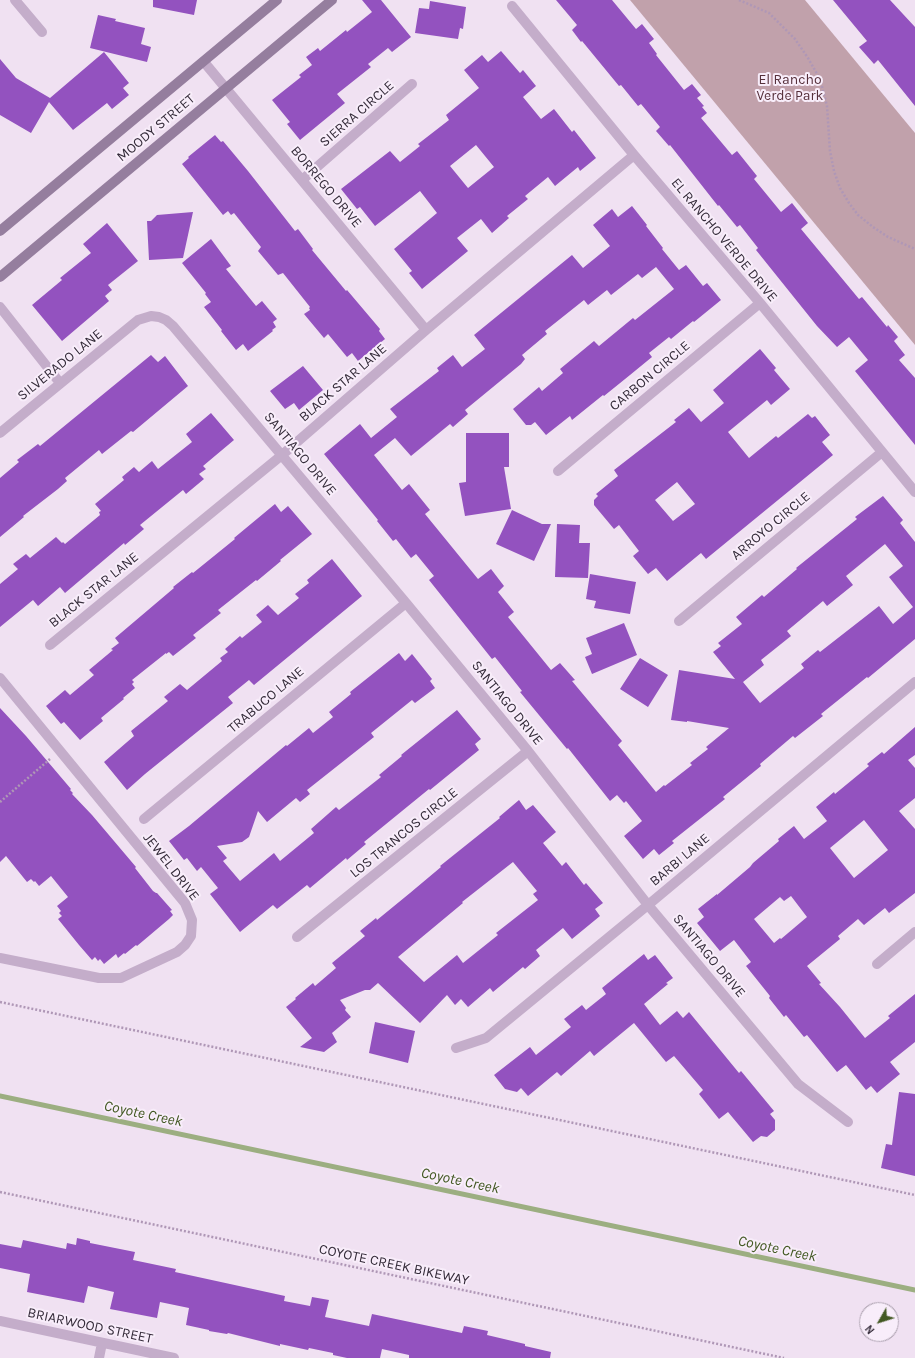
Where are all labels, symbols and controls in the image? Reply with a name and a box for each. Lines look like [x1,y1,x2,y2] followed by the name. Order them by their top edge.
[757,72,823,104] park label: El Rancho Verde Park
[316,77,398,151] street label: SIERRA CIRCLE
[114,91,198,165] street label: MOODY STREET
[287,143,365,231] street label: BORREGO DRIVE
[667,175,781,305] street label: EL RANCHO VERDE DRIVE
[14,326,106,404] street label: SILVERADO LANE
[606,337,694,415] street label: CARBON CIRCLE
[296,340,390,426] street label: BLACK STAR LANE
[260,409,340,499] street label: SANTIAGO DRIVE
[728,488,814,564] street label: ARROYO CIRCLE
[46,549,142,631] street label: BLACK STAR LANE
[468,657,546,749] street label: SANTIAGO DRIVE
[224,663,308,737] street label: TRABUCO LANE
[347,784,461,882] street label: LOS TRANCOS CIRCLE
[139,830,203,904] street label: JEWEL DRIVE
[647,830,713,890] street label: BARBI LANE
[669,911,749,1001] street label: SANTIAGO DRIVE
[102,1097,184,1131] water label: Coyote Creek
[419,1164,501,1198] water label: Coyote Creek
[736,1232,818,1266] water label: Coyote Creek
[317,1241,471,1289] street label: COYOTE CREEK BIKEWAY
[859,1302,899,1342] north arrow
[26,1305,154,1347] street label: BRIARWOOD STREET
[863,1322,878,1336] text: N

